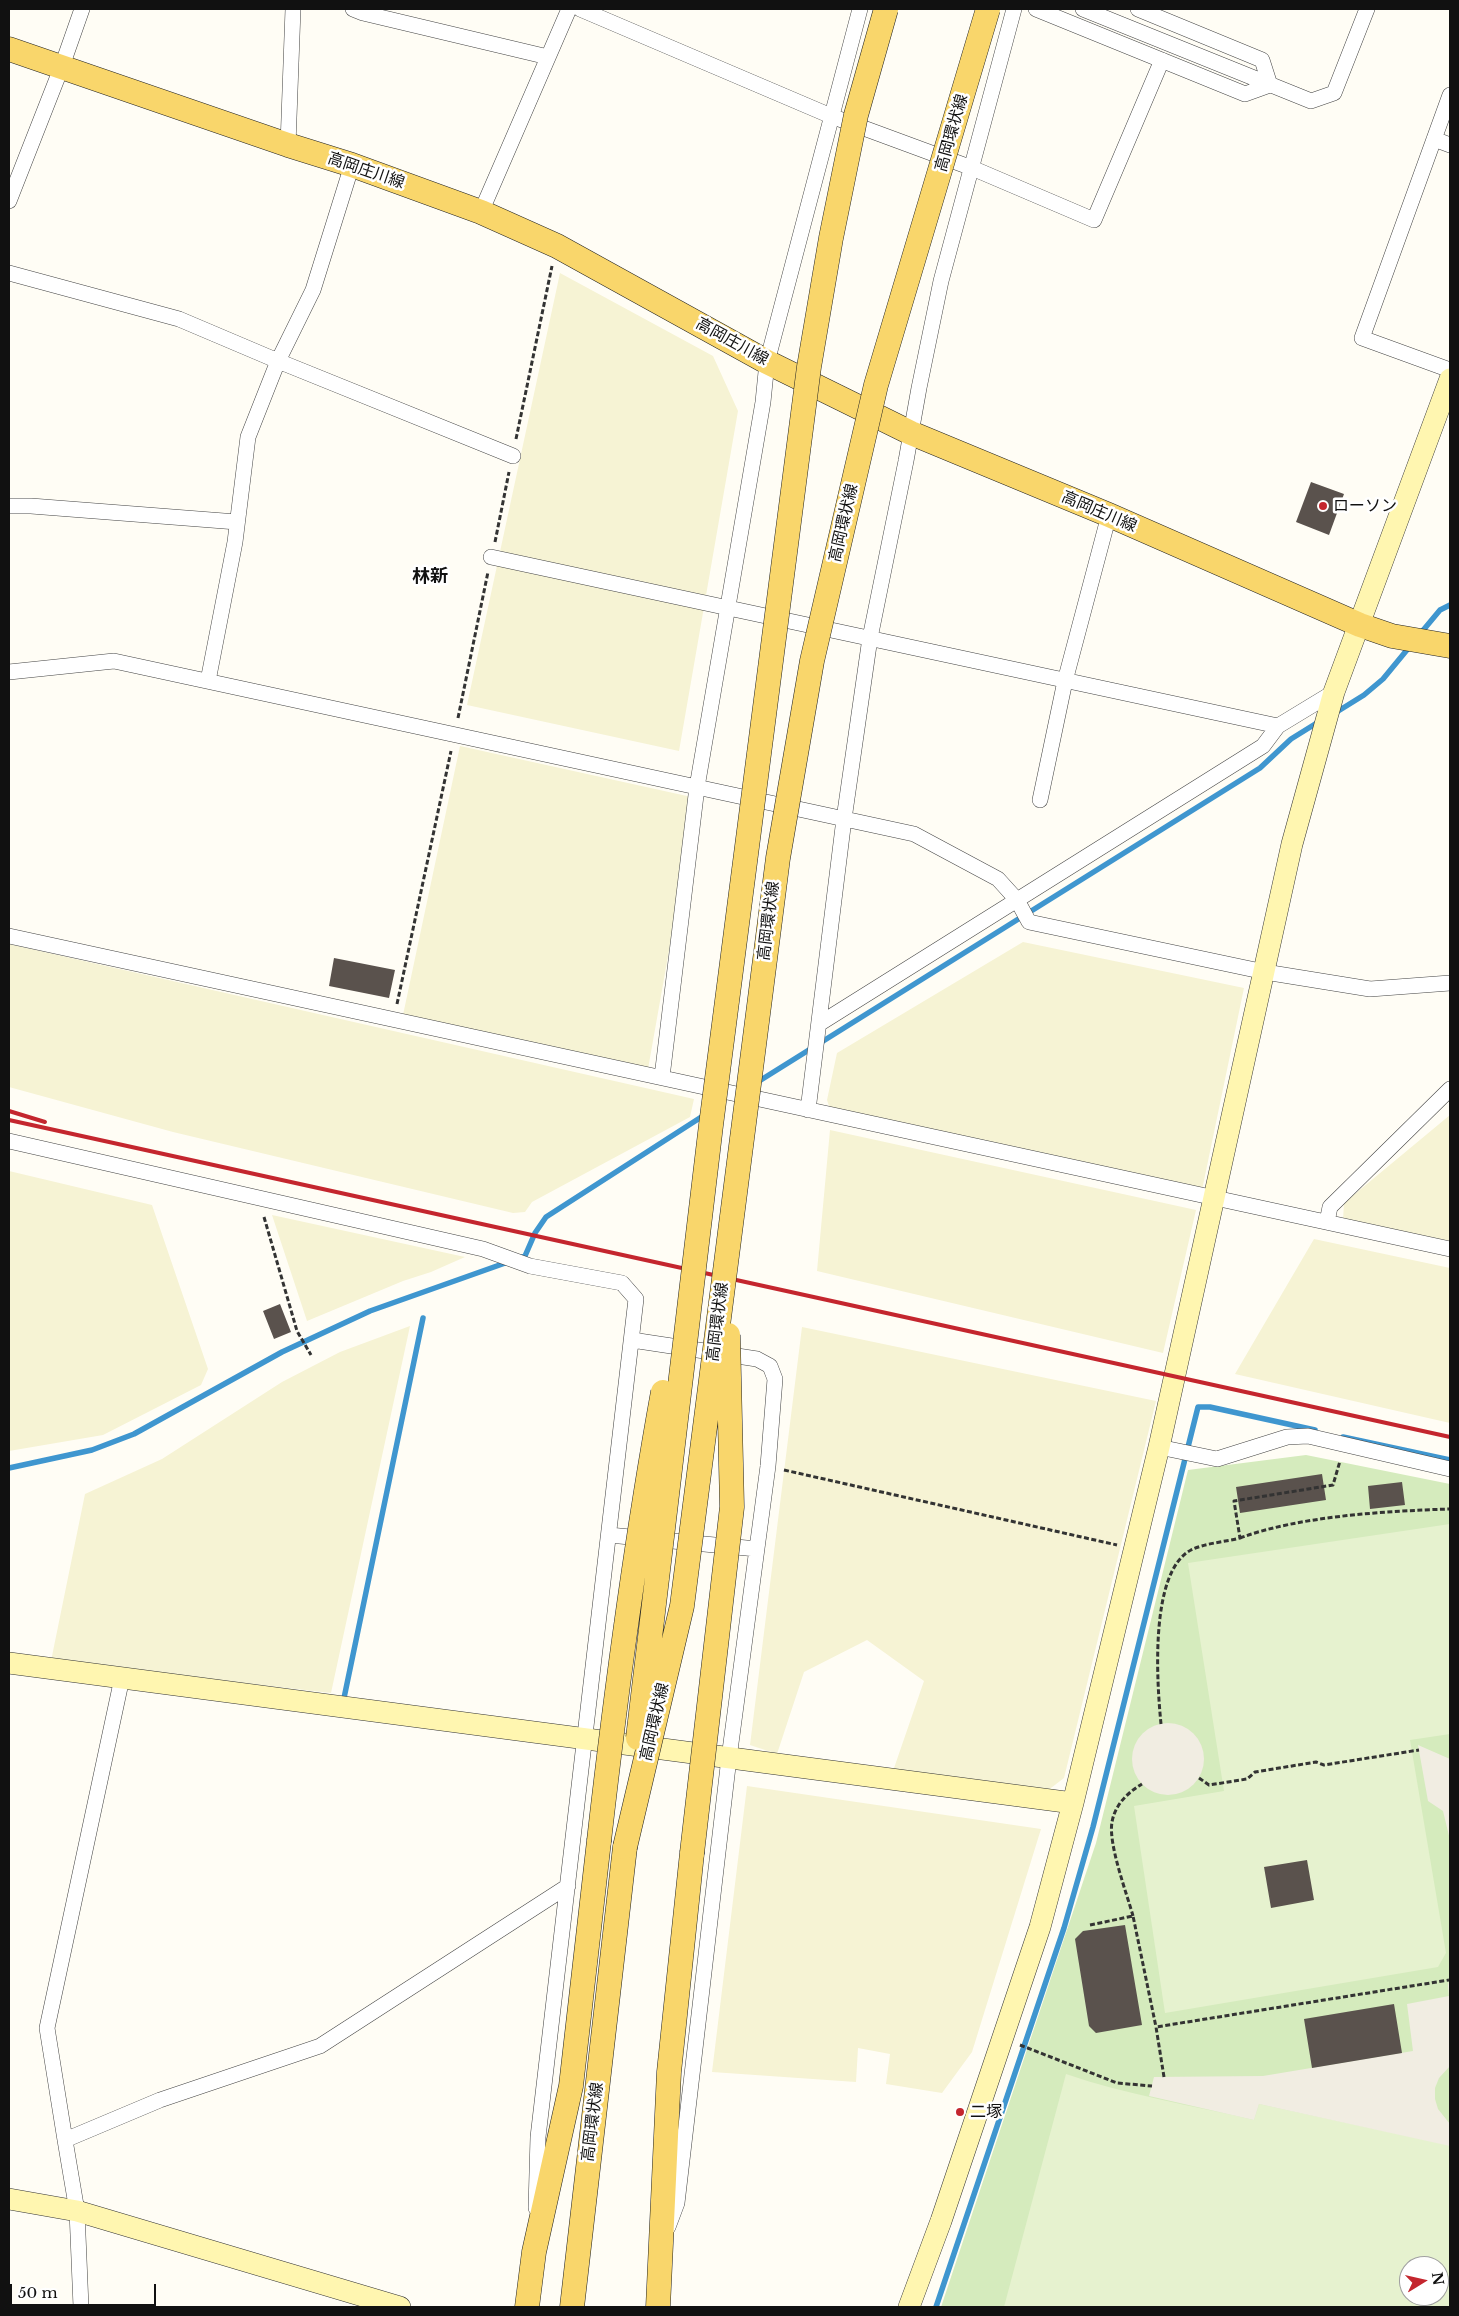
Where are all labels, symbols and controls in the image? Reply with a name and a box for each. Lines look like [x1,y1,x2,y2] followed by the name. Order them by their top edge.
[932,92,972,174] street label: 高岡環状線
[325,149,407,193] street label: 高岡庄川線
[692,314,772,370] street label: 高岡庄川線
[826,482,862,564] street label: 高岡環状線
[1058,488,1140,536] street label: 高岡庄川線
[1333,496,1397,516] place label: ローソン
[1317,500,1329,512] marker: ローソン
[412,566,448,588] district label: 林新
[755,880,783,962] street label: 高岡環状線
[704,1281,732,1363] street label: 高岡環状線
[637,1681,673,1763] street label: 高岡環状線
[579,2081,607,2163] street label: 高岡環状線
[970,2102,1002,2122] place label: 二塚
[954,2106,966,2118] marker: 二塚
[1399,2256,1449,2306] north arrow
[1428,2271,1448,2287] text: N
[12,2274,159,2306] scale bar
[18,2283,58,2302] text: 50 m

